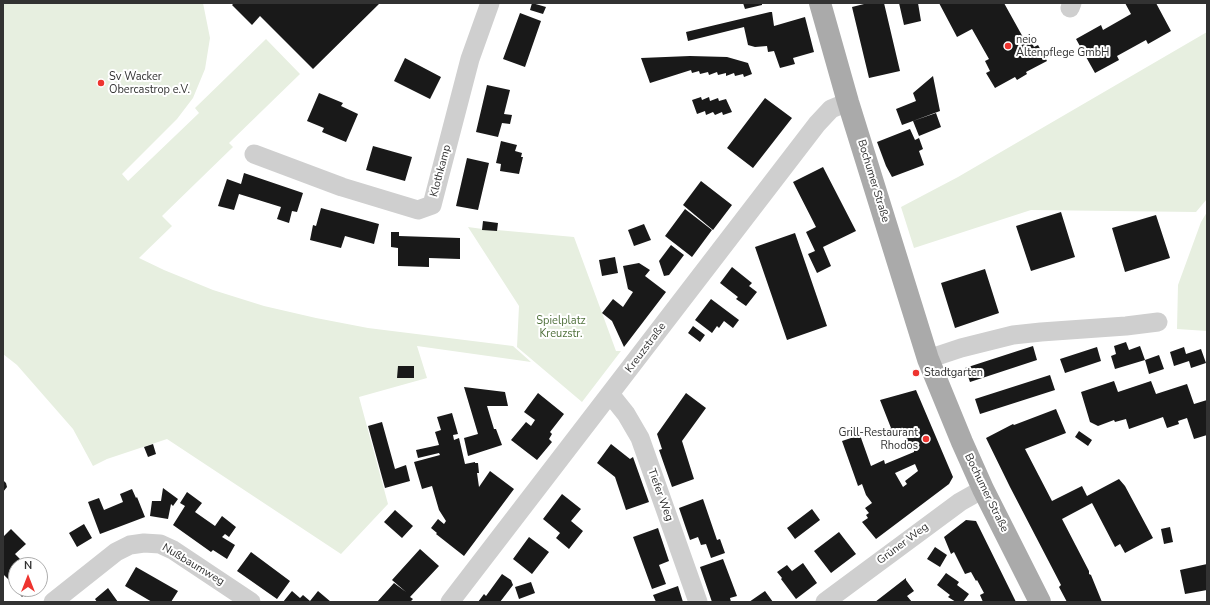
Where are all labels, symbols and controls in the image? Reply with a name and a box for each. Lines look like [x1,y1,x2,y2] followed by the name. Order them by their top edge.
[1016,33,1109,59] place label: neio Altenpflege GmbH
[1003,41,1013,51] marker: neio Altenpflege GmbH
[109,70,190,96] place label: Sv Wacker Obercastrop e.V.
[96,78,106,88] marker: Sv Wacker Obercastrop e.V.
[854,138,892,224] street label: Bochumer Straße
[428,144,454,198] street label: Klothkamp
[536,314,586,340] park label: Spielplatz Kreuzstr.
[623,320,669,376] street label: Kreuzstraße
[924,366,983,380] place label: Stadtgarten
[911,368,921,378] marker: Stadtgarten
[838,426,918,452] place label: Grill-Restaurant Rhodos
[921,434,931,444] marker: Grill-Restaurant Rhodos
[961,451,1011,535] street label: Bochumer Straße
[644,467,676,523] street label: Tiefer Weg
[875,520,931,568] street label: Grüner Weg
[159,541,227,589] street label: Nußbaumweg
[8,557,48,597] north arrow
[24,558,32,573] text: N

